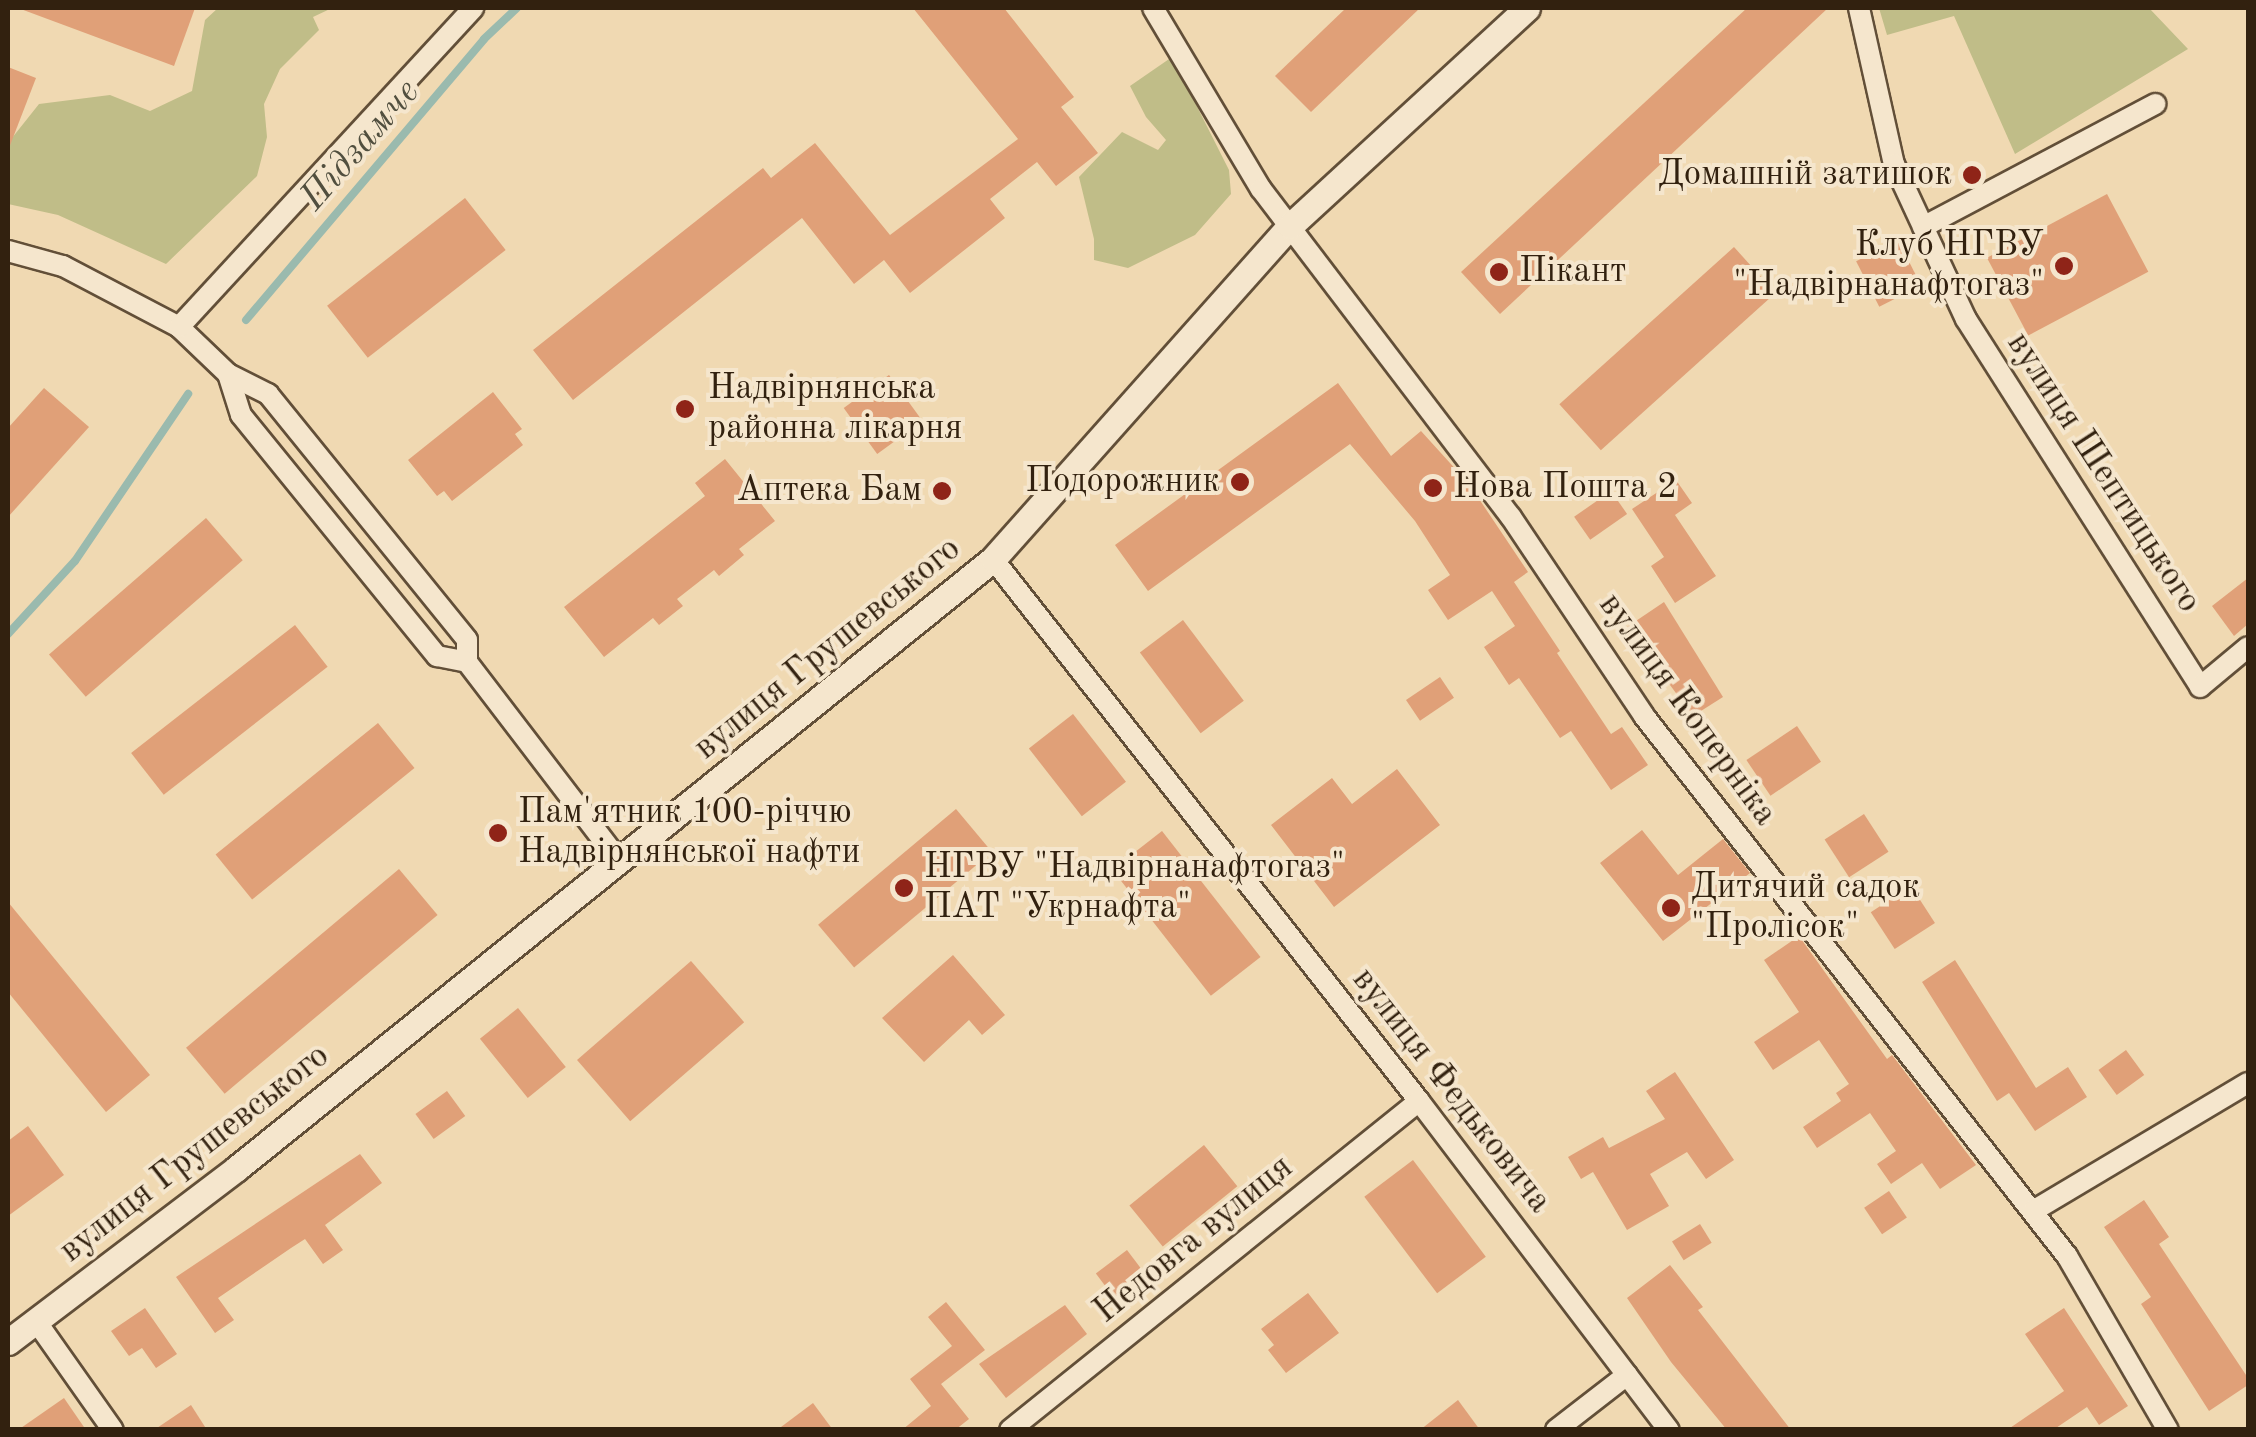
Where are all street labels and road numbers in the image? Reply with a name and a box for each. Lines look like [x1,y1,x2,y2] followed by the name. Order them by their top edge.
[1997,325,2209,621] street label: вулиця Шептицького
[686,529,970,769] street label: вулиця Грушевського
[1589,586,1785,834] street label: вулиця Коперніка
[1342,960,1560,1222] street label: вулиця Федьковича
[52,1036,338,1272] street label: вулиця Грушевського
[1086,1147,1302,1333] street label: Недовга вулиця

